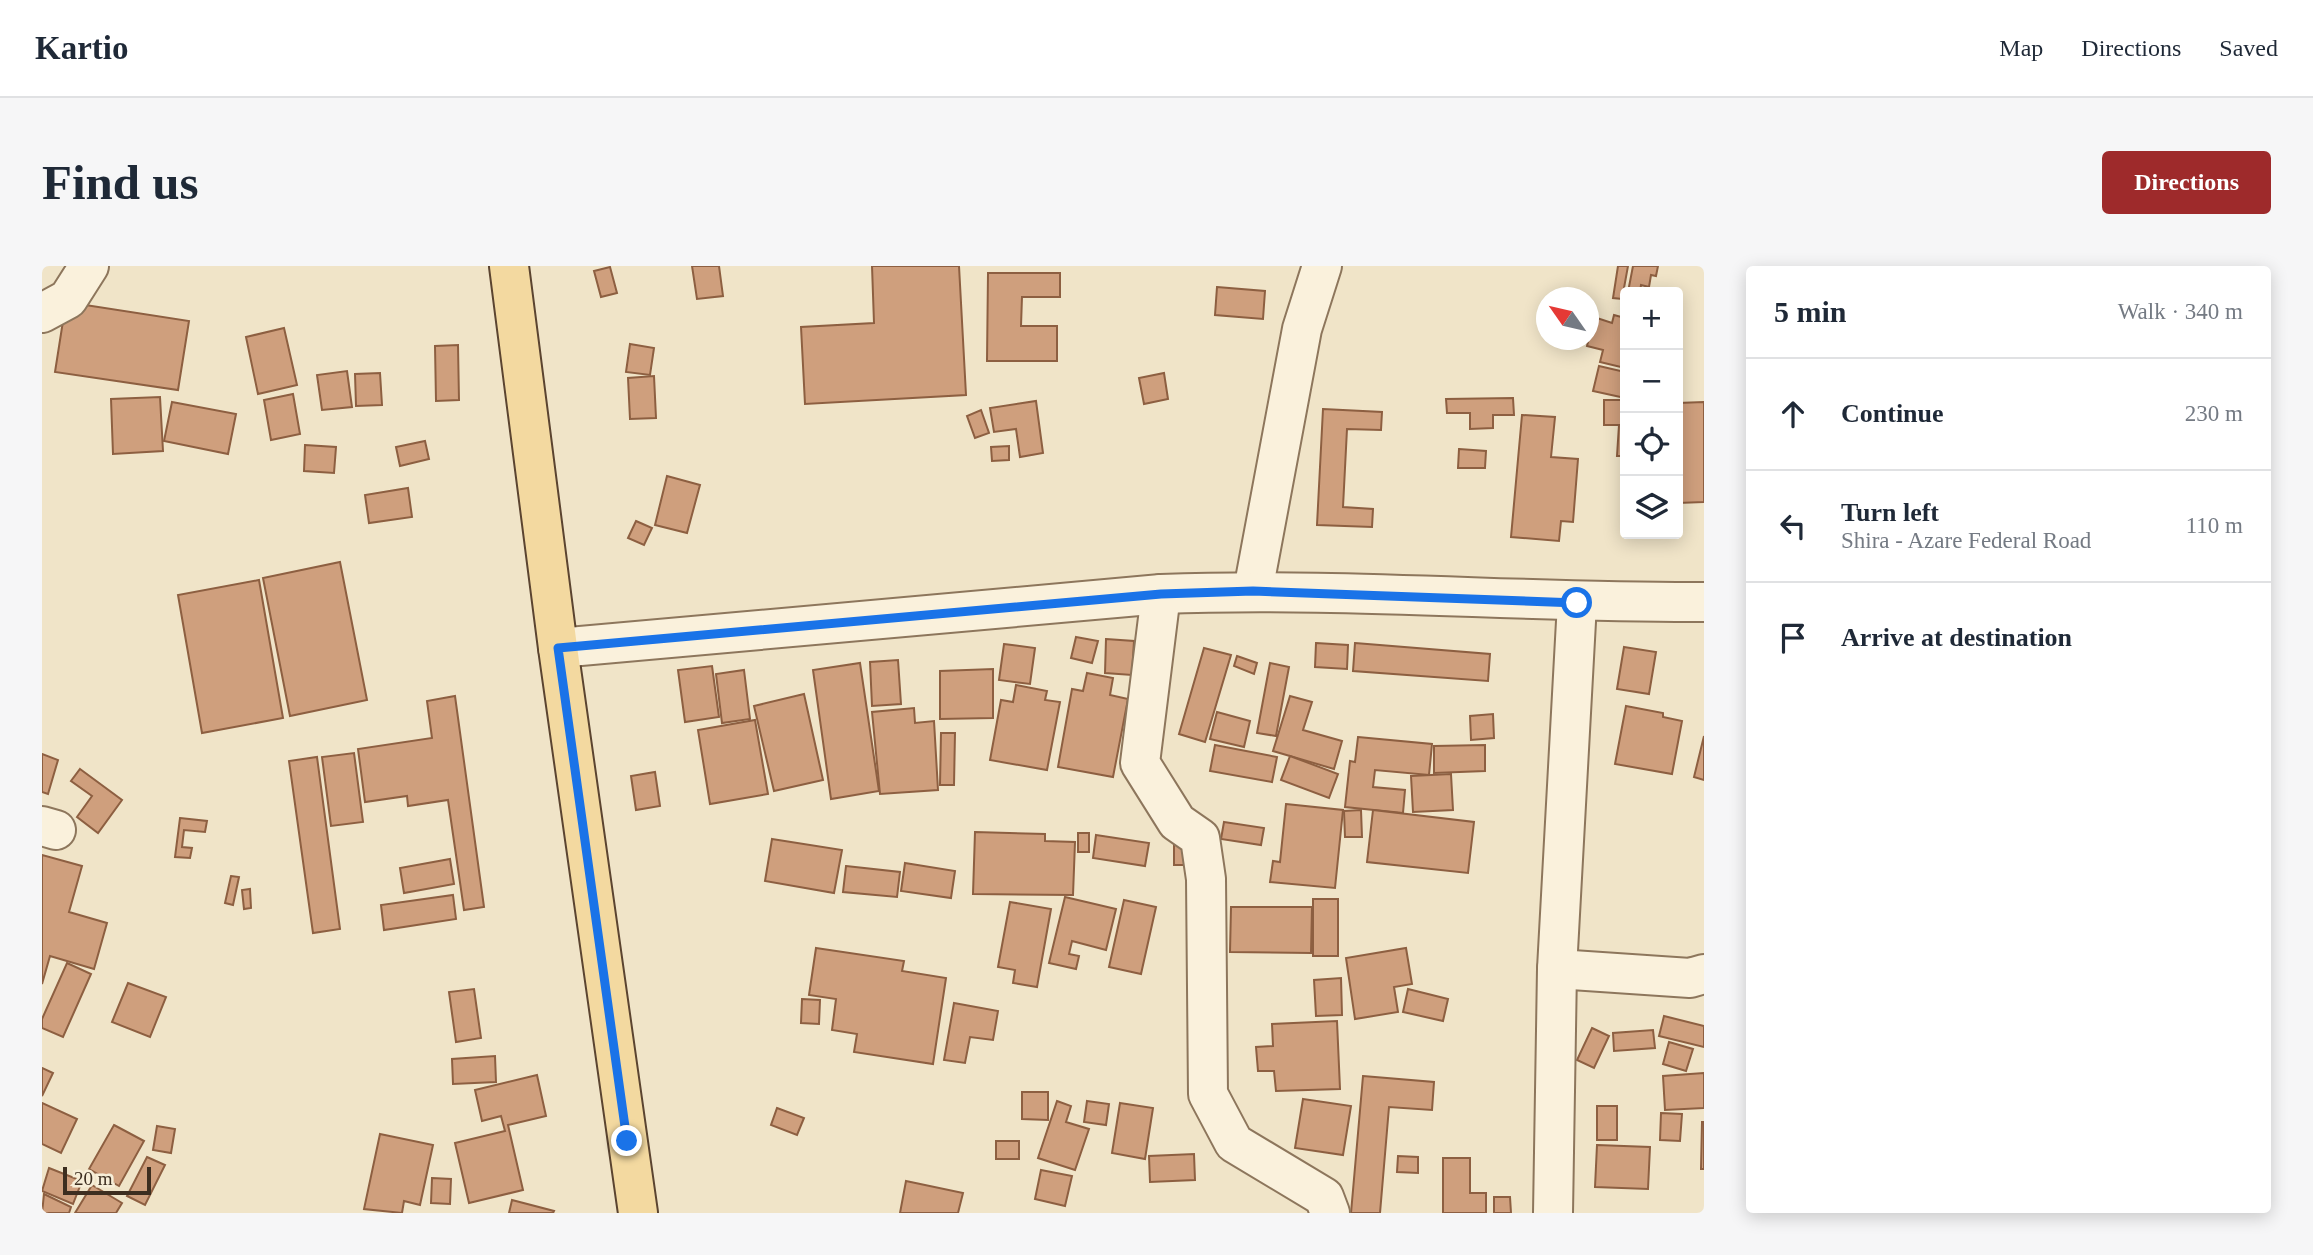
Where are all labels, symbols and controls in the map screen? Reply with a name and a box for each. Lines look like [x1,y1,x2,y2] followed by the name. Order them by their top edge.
[35,30,128,66] text: Kartio
[1999,35,2043,61] text: Map
[2081,35,2181,61] text: Directions
[2219,35,2278,61] text: Saved
[2102,151,2271,214] button: Directions
[42,155,199,210] text: Find us
[1536,287,1599,350] north arrow
[1620,287,1683,539] map controls
[1620,287,1683,350] button: +
[1774,295,1847,328] text: 5 min
[2118,299,2243,324] text: Walk · 340 m
[1620,350,1683,413] button: −
[1774,395,1812,433] icon: ahead
[1841,399,1944,428] text: Continue
[2185,401,2243,426] text: 230 m
[1620,413,1683,476] button: locate
[1620,476,1683,539] button: layers
[1841,498,1939,527] text: Turn left
[1774,507,1812,545] icon: left
[2186,513,2243,538] text: 110 m
[1841,528,2091,553] text: Shira - Azare Federal Road
[1561,587,1592,618] route start
[1774,619,1812,657] icon: arrive
[1841,623,2072,652] text: Arrive at destination
[611,1125,642,1156] route end
[63,1164,150,1196] scale bar
[74,1168,113,1189] text: 20 m

